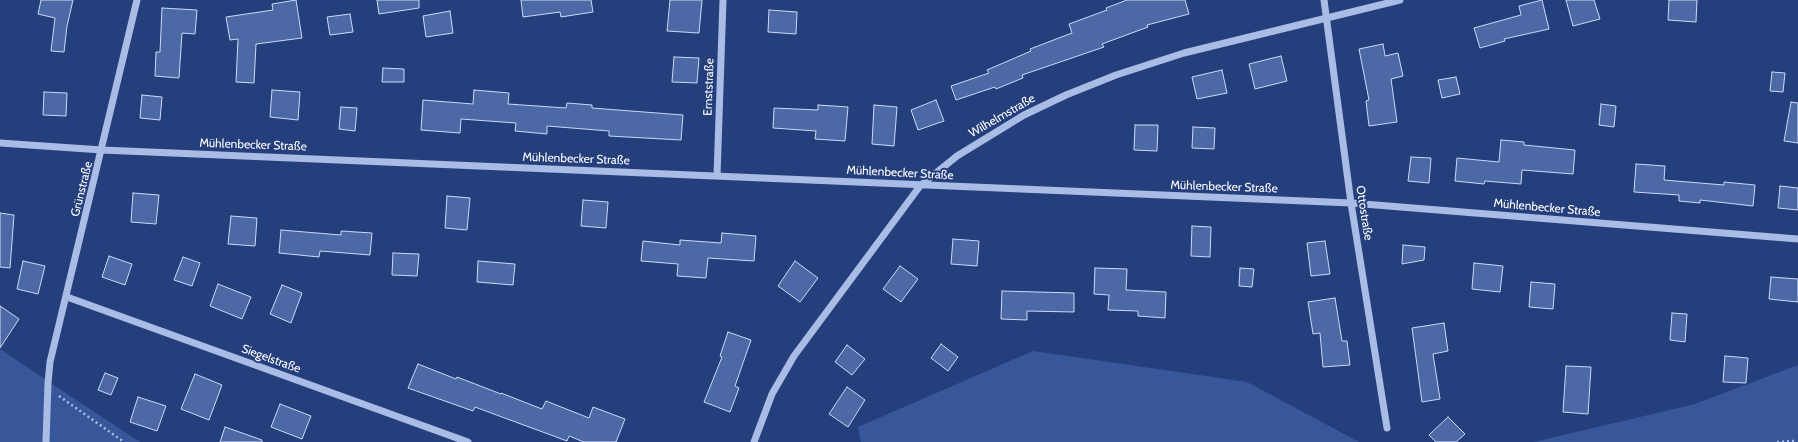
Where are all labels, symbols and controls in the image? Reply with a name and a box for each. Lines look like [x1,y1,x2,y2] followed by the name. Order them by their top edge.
[701,58,717,116] street label: Ernststraße
[966,91,1038,141] street label: Wilhelmstraße
[199,136,307,154] street label: Mühlenbecker Straße
[522,150,630,168] street label: Mühlenbecker Straße
[68,160,96,218] street label: Grünstraße
[846,163,954,183] street label: Mühlenbecker Straße
[1170,178,1278,196] street label: Mühlenbecker Straße
[1353,185,1375,241] street label: Ottostraße
[1493,196,1601,220] street label: Mühlenbecker Straße
[239,342,303,376] street label: Siegelstraße

